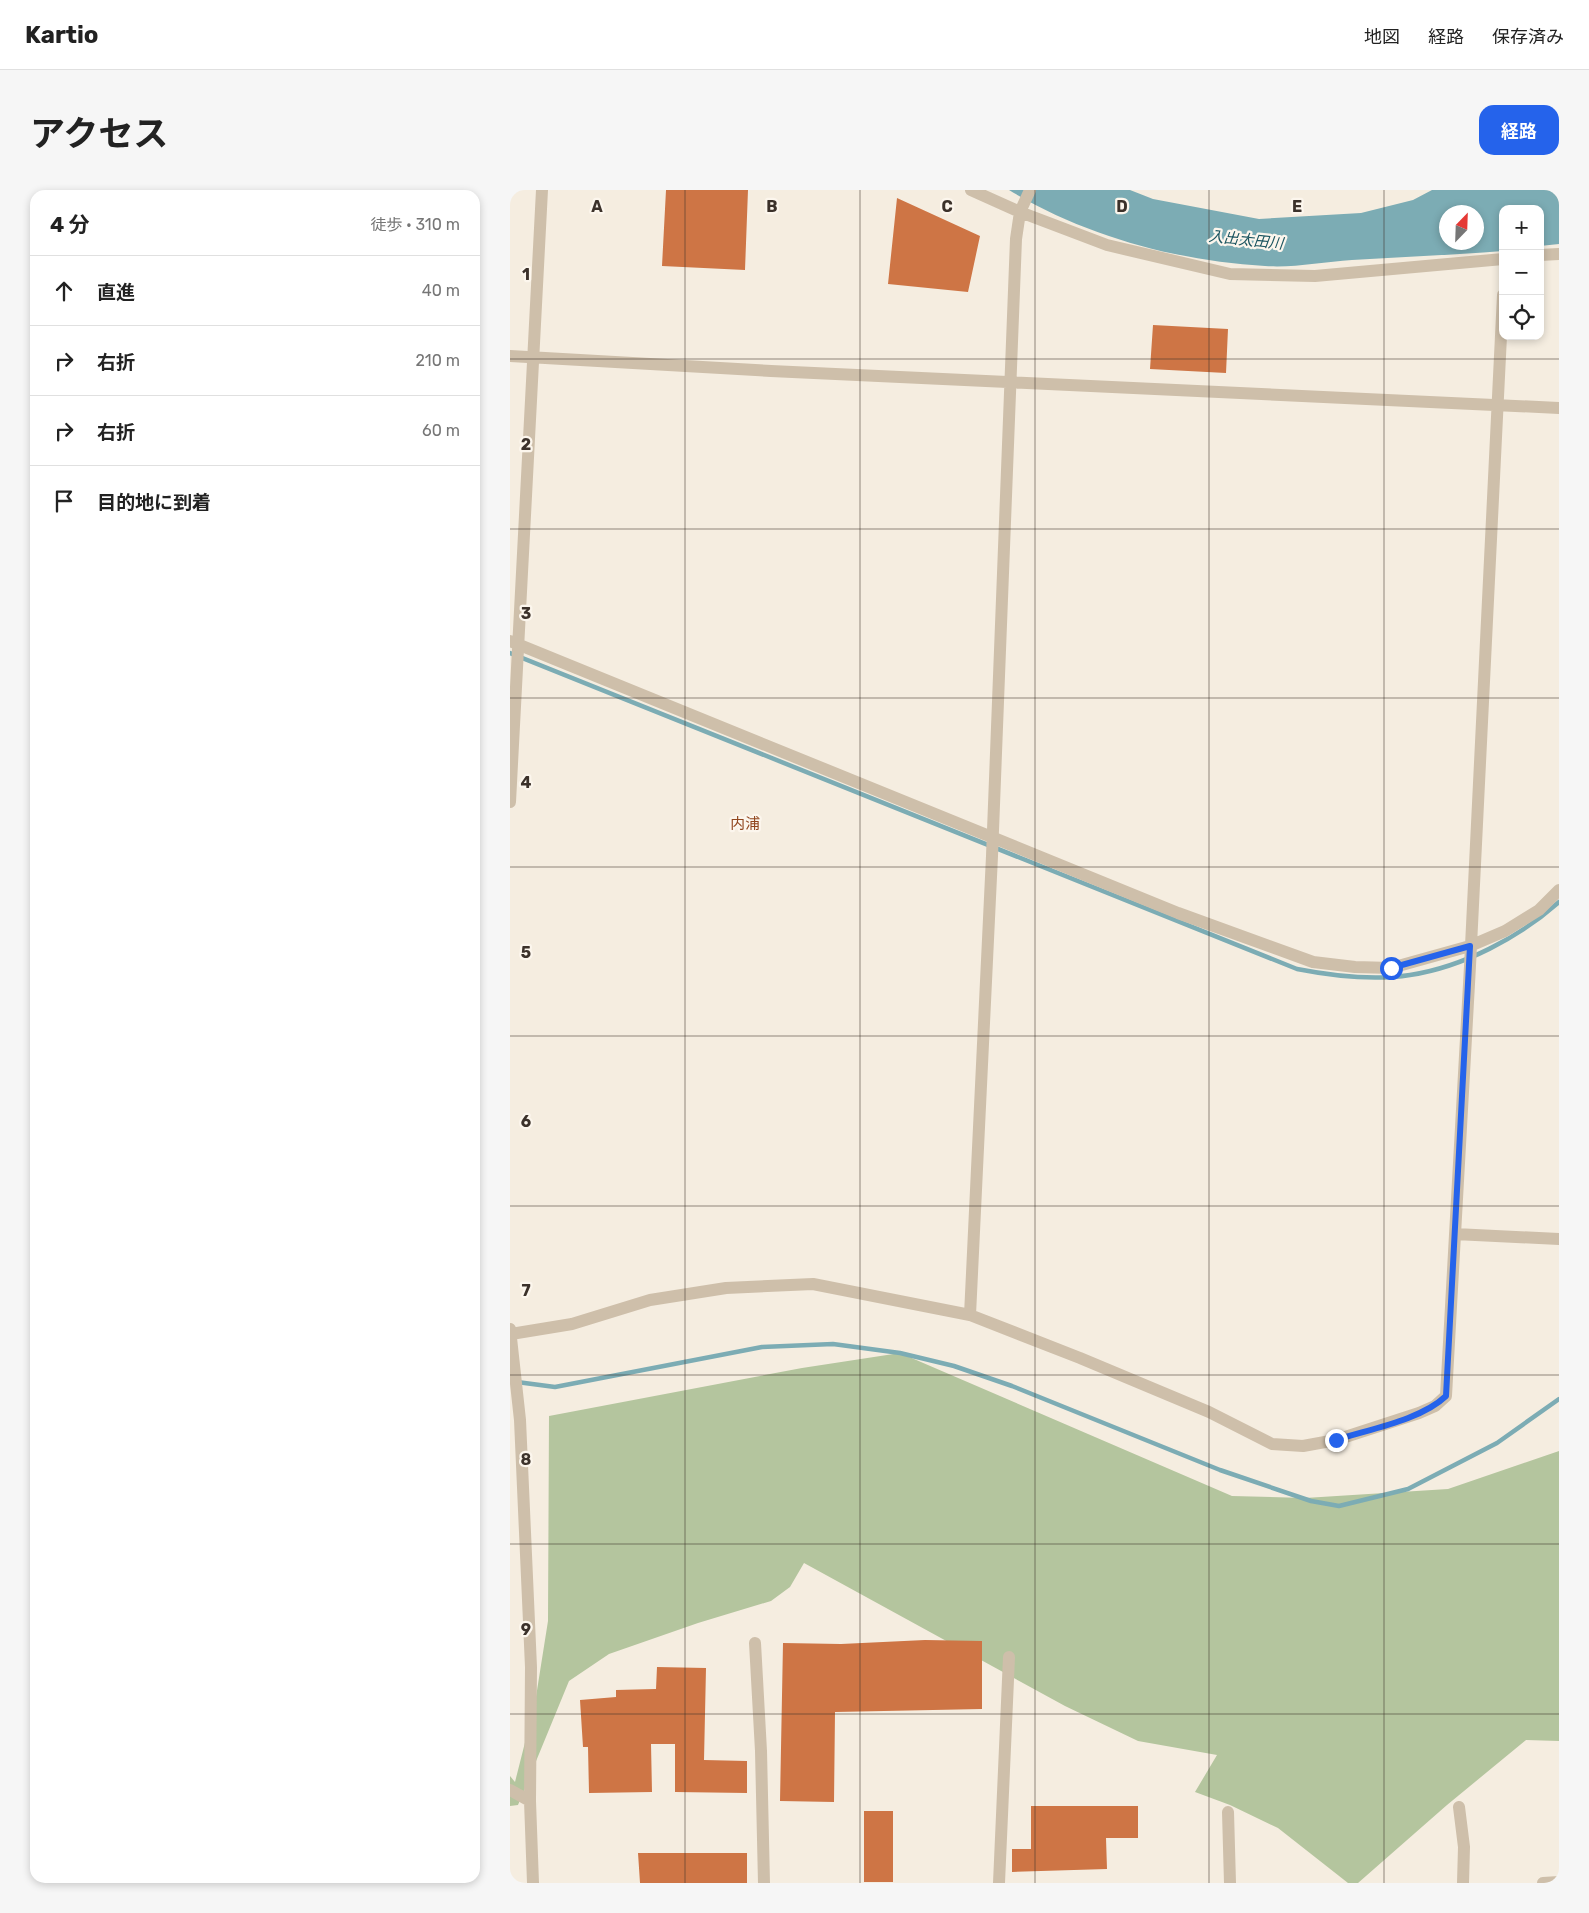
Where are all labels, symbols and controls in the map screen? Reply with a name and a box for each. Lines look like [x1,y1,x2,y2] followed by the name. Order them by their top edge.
[25,21,99,49] text: Kartio
[1364,26,1400,48] text: 地図
[1428,26,1464,48] text: 経路
[1492,26,1564,48] text: 保存済み
[1479,105,1559,155] button: 経路
[30,113,168,155] text: アクセス
[591,197,603,216] text: A
[766,197,778,216] text: B
[941,197,953,216] text: C
[1116,197,1128,216] text: D
[1292,197,1302,216] text: E
[1439,205,1484,250] north arrow
[1499,205,1544,340] map controls
[1499,205,1544,250] button: +
[50,212,90,237] text: 4 分
[370,215,460,234] text: 徒歩 · 310 m
[1208,227,1286,253] water label: 入出太田川
[1499,250,1544,295] button: −
[522,265,530,284] text: 1
[50,277,78,305] icon: ahead
[97,281,135,304] text: 直進
[422,281,460,300] text: 40 m
[1499,295,1544,340] button: locate
[50,347,78,375] icon: right
[97,351,135,374] text: 右折
[415,351,460,370] text: 210 m
[50,417,78,445] icon: right
[97,421,135,444] text: 右折
[422,421,460,440] text: 60 m
[521,435,531,454] text: 2
[50,487,78,515] icon: arrive
[97,491,211,514] text: 目的地に到着
[521,604,531,623] text: 3
[521,773,532,792] text: 4
[730,815,760,833] district label: 内浦
[521,943,531,962] text: 5
[1380,957,1403,980] route start
[521,1112,531,1131] text: 6
[521,1281,531,1300] text: 7
[1325,1429,1348,1452] route end
[521,1450,532,1469] text: 8
[521,1620,531,1639] text: 9

